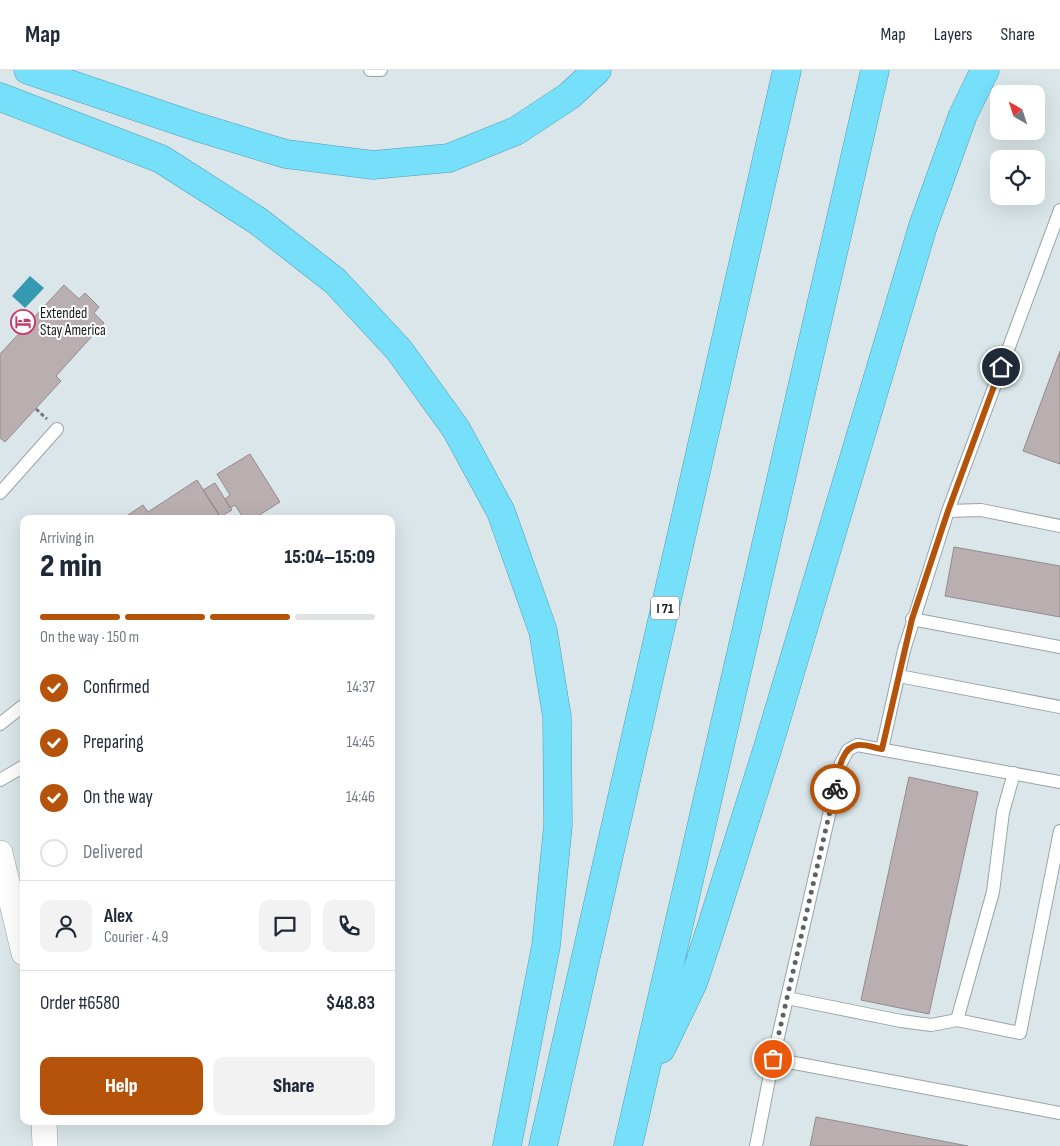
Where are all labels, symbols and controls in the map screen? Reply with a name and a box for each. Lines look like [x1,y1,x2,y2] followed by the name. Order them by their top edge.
[25,20,60,49] text: Map
[881,24,906,45] text: Map
[934,24,973,45] text: Layers
[1001,24,1035,45] text: Share
[990,85,1045,140] north arrow
[990,85,1045,205] map controls
[990,150,1045,205] button: locate
[40,304,106,340] place label: Extended Stay America
[10,309,36,335] hotel icon: Extended Stay America
[980,346,1022,388] pin
[987,353,1015,381] icon: home
[40,529,94,548] text: Arriving in
[285,546,375,569] text: 15:04–15:09
[40,547,102,586] text: 2 min
[651,596,679,620] road number: I 71
[40,628,139,647] text: On the way · 150 m
[40,674,68,702] icon: check
[83,676,150,699] text: Confirmed
[347,678,375,697] text: 14:37
[40,729,68,757] icon: check
[83,731,144,754] text: Preparing
[347,733,375,752] text: 14:45
[810,764,860,814] courier
[821,775,849,803] icon: bike
[40,784,68,812] icon: check
[83,786,153,809] text: On the way
[346,788,375,807] text: 14:46
[83,841,143,864] text: Delivered
[40,900,92,952] button: person
[259,900,311,952] button: chat
[323,900,375,952] button: phone
[104,905,133,928] text: Alex
[104,928,168,947] text: Courier · 4.9
[40,992,120,1015] text: Order #6580
[326,992,375,1015] text: $48.83
[752,1038,794,1080] pin
[759,1045,787,1073] icon: bag
[40,1057,203,1115] button: Help
[213,1057,375,1115] button: Share

